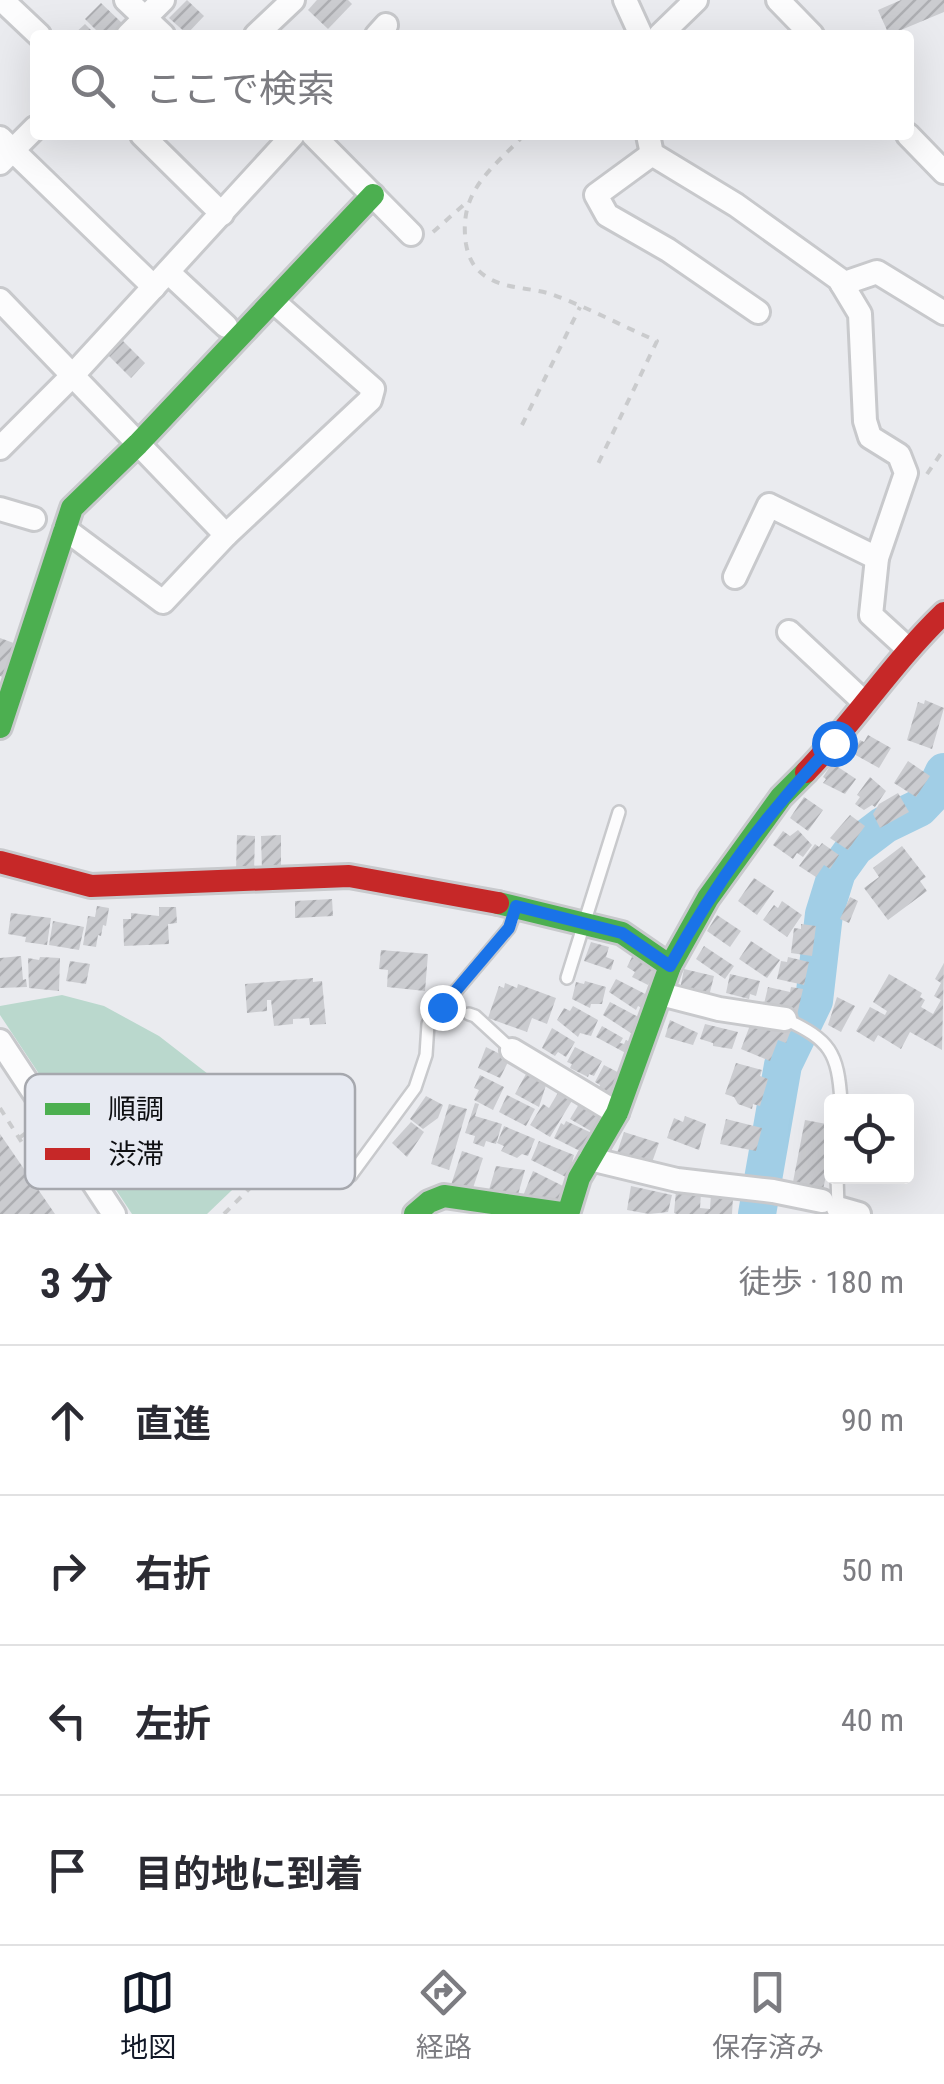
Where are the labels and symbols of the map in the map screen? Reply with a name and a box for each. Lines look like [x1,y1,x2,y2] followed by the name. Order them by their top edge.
[812,721,858,767] route start
[420,985,466,1031] route end
[25,1074,355,1189] legend
[108,1093,164,1126] text: 順調
[108,1138,164,1171] text: 渋滞

